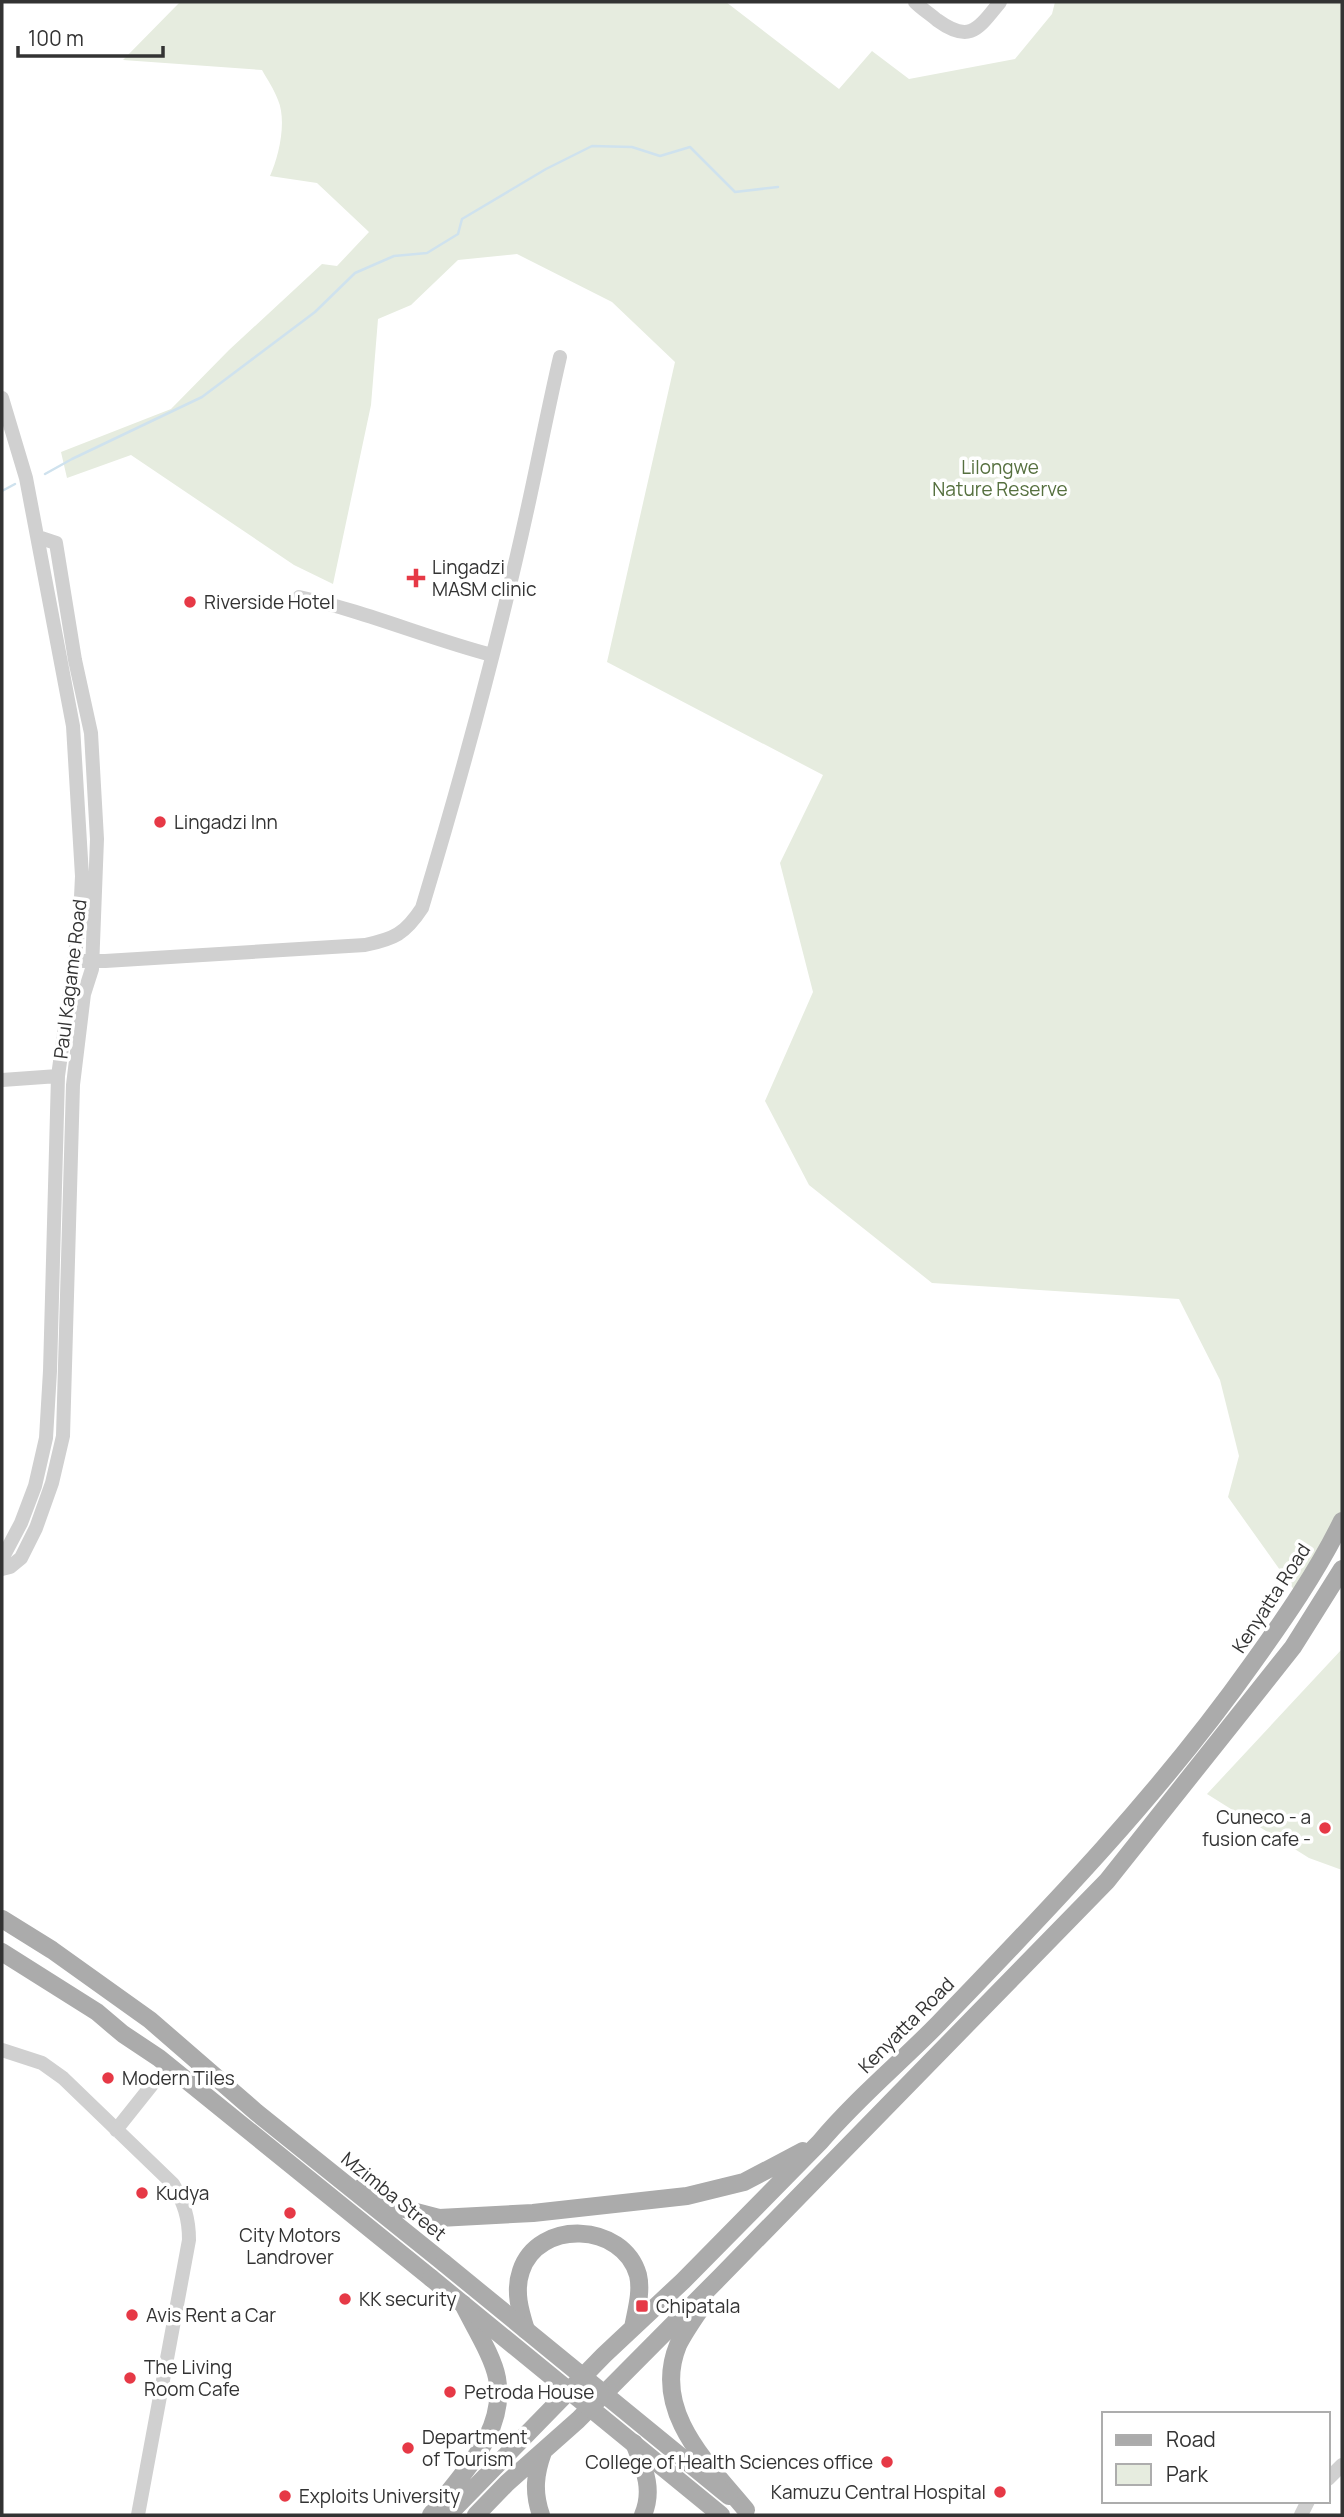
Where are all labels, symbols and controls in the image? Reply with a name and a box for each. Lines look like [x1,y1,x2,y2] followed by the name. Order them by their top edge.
[18,14,163,58] scale bar
[28,24,84,52] text: 100 m
[932,454,1068,502] park label: Lilongwe Nature Reserve
[432,554,536,602] place label: Lingadzi MASM clinic
[406,568,426,588] marker: Lingadzi MASM clinic
[204,589,335,615] place label: Riverside Hotel
[182,594,198,610] marker: Riverside Hotel
[174,809,278,835] place label: Lingadzi Inn
[152,814,168,830] marker: Lingadzi Inn
[47,898,93,1060] street label: Paul Kagame Road
[1226,1538,1316,1658] street label: Kenyatta Road
[1202,1804,1311,1852] place label: Cuneco - a fusion cafe -
[1317,1820,1333,1836] marker: Cuneco - a fusion cafe -
[852,1971,960,2079] street label: Kenyatta Road
[122,2065,235,2091] place label: Modern Tiles
[100,2070,116,2086] marker: Modern Tiles
[336,2146,452,2246] street label: Mzimba Street
[156,2180,209,2206] place label: Kudya
[134,2185,150,2201] marker: Kudya
[282,2205,298,2221] marker: City Motors Landrover
[239,2222,341,2270] place label: City Motors Landrover
[359,2286,457,2312] place label: KK security
[337,2291,353,2307] marker: KK security
[656,2293,740,2319] place label: Chipatala
[634,2298,650,2314] marker: Chipatala
[146,2302,276,2328] place label: Avis Rent a Car
[124,2307,140,2323] marker: Avis Rent a Car
[144,2354,240,2402] place label: The Living Room Cafe
[122,2370,138,2386] marker: The Living Room Cafe
[464,2379,594,2405] place label: Petroda House
[442,2384,458,2400] marker: Petroda House
[1102,2412,1330,2503] legend
[422,2424,528,2472] place label: Department of Tourism
[1166,2425,1216,2453] text: Road
[400,2440,416,2456] marker: Department of Tourism
[585,2449,873,2475] place label: College of Health Sciences office
[879,2454,895,2470] marker: College of Health Sciences office
[1166,2460,1208,2488] text: Park
[771,2479,986,2505] place label: Kamuzu Central Hospital
[299,2483,460,2509] place label: Exploits University
[992,2484,1008,2500] marker: Kamuzu Central Hospital
[277,2488,293,2504] marker: Exploits University

